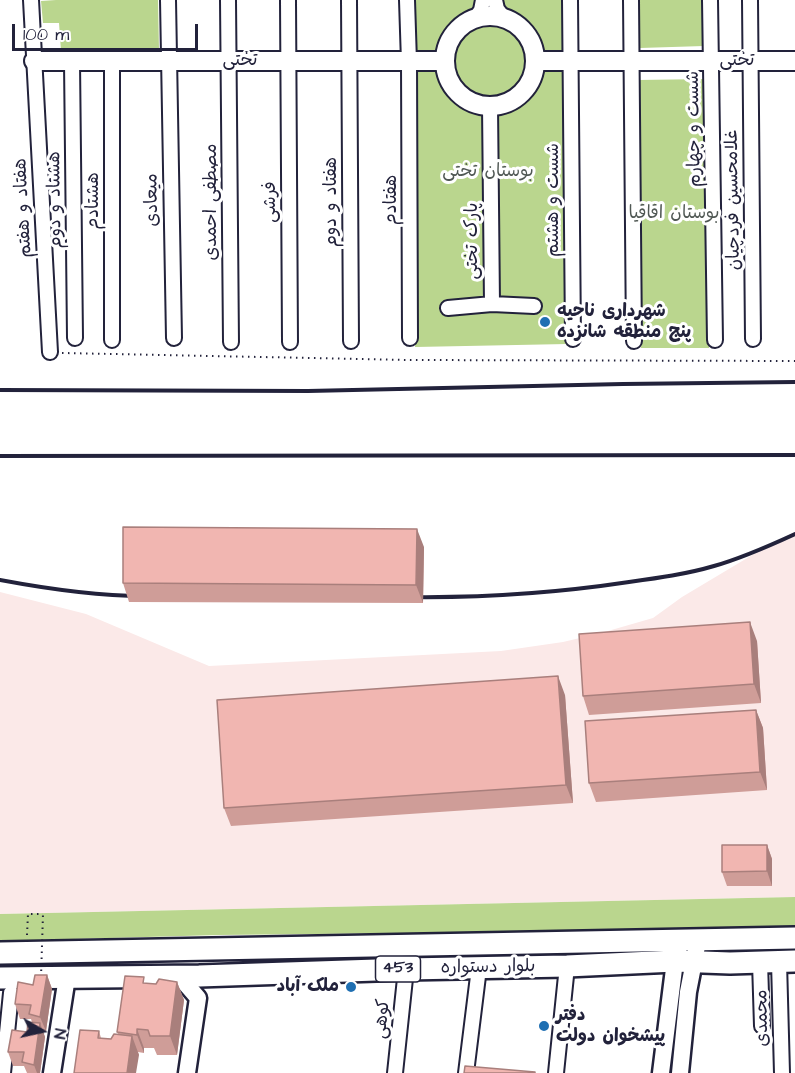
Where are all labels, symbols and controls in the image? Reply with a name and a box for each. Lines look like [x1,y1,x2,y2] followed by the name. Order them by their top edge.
[15,12,201,50] scale bar
[23,22,69,47] text: 100 m
[223,50,257,72] street label: تختی
[720,50,754,72] street label: تختی
[683,71,707,187] street label: شست و چهارم
[722,130,746,270] street label: غلامحسین فردچیان
[543,143,565,257] street label: شست و هشتم
[201,144,223,260] street label: مصطفی احمدی
[44,151,68,249] street label: هشتاد و دوم
[321,157,343,247] street label: هفتاد و دوم
[11,158,37,258] street label: هفتاد و هفتم
[442,161,534,183] park label: بوستان تختی
[83,172,105,230] street label: هشتادم
[142,173,164,227] street label: میعادی
[381,175,403,225] street label: هفتادم
[260,181,282,223] street label: فرشی
[462,202,484,280] street label: پارک تختی
[628,203,720,225] park label: بوستان اقاقیا
[557,301,691,344] place label: شهرداری ناحیه پنج منطقه شانزده
[538,315,552,329] marker: شهرداری ناحیه پنج منطقه شانزده
[376,956,420,982] road number: 453
[440,956,536,980] street label: بلوار دستواره
[277,976,339,998] place label: ملک آباد
[344,980,358,994] marker: ملک آباد
[752,989,774,1047] street label: محمدی
[370,998,396,1040] street label: کوهی
[12,1001,72,1061] north arrow
[556,1005,665,1048] place label: دفتر پیشخوان دولت
[537,1019,551,1033] marker: دفتر پیشخوان دولت
[48,1027,71,1040] text: N

